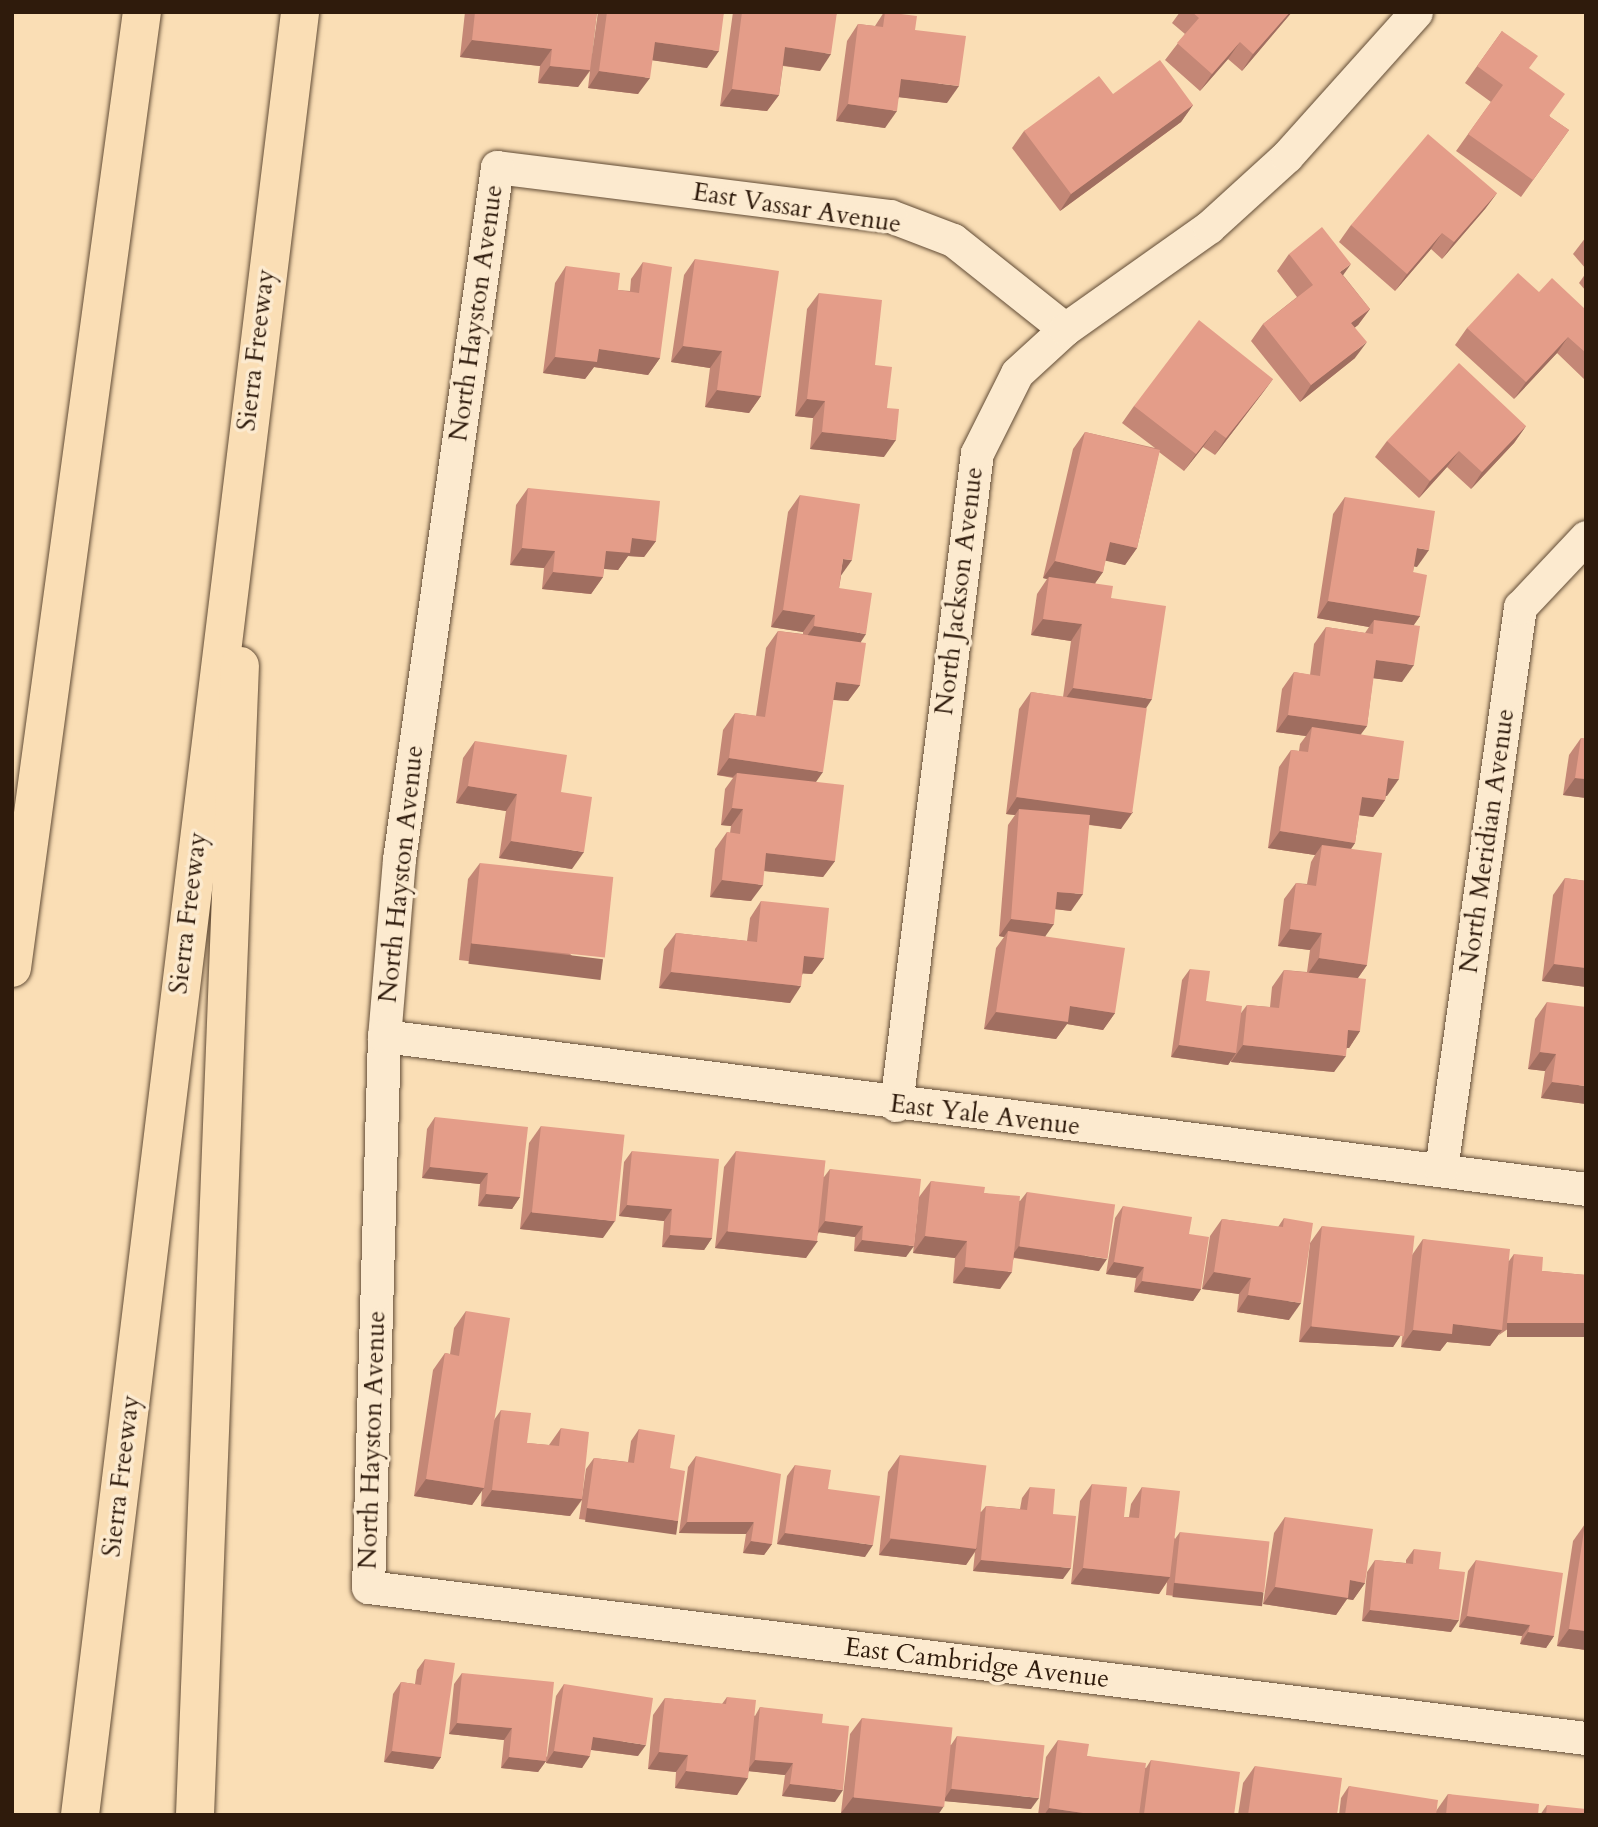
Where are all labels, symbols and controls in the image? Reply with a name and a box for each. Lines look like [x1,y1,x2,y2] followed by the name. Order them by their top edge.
[690,176,904,240] street label: East Vassar Avenue
[443,183,509,443] street label: North Hayston Avenue
[231,267,281,433] street label: Sierra Freeway
[928,465,990,717] street label: North Jackson Avenue
[1453,707,1521,975] street label: North Meridian Avenue
[372,744,430,1004] street label: North Hayston Avenue
[163,830,213,996] street label: Sierra Freeway
[888,1088,1082,1142] street label: East Yale Avenue
[352,1310,392,1570] street label: North Hayston Avenue
[96,1393,146,1559] street label: Sierra Freeway
[843,1631,1111,1695] street label: East Cambridge Avenue

